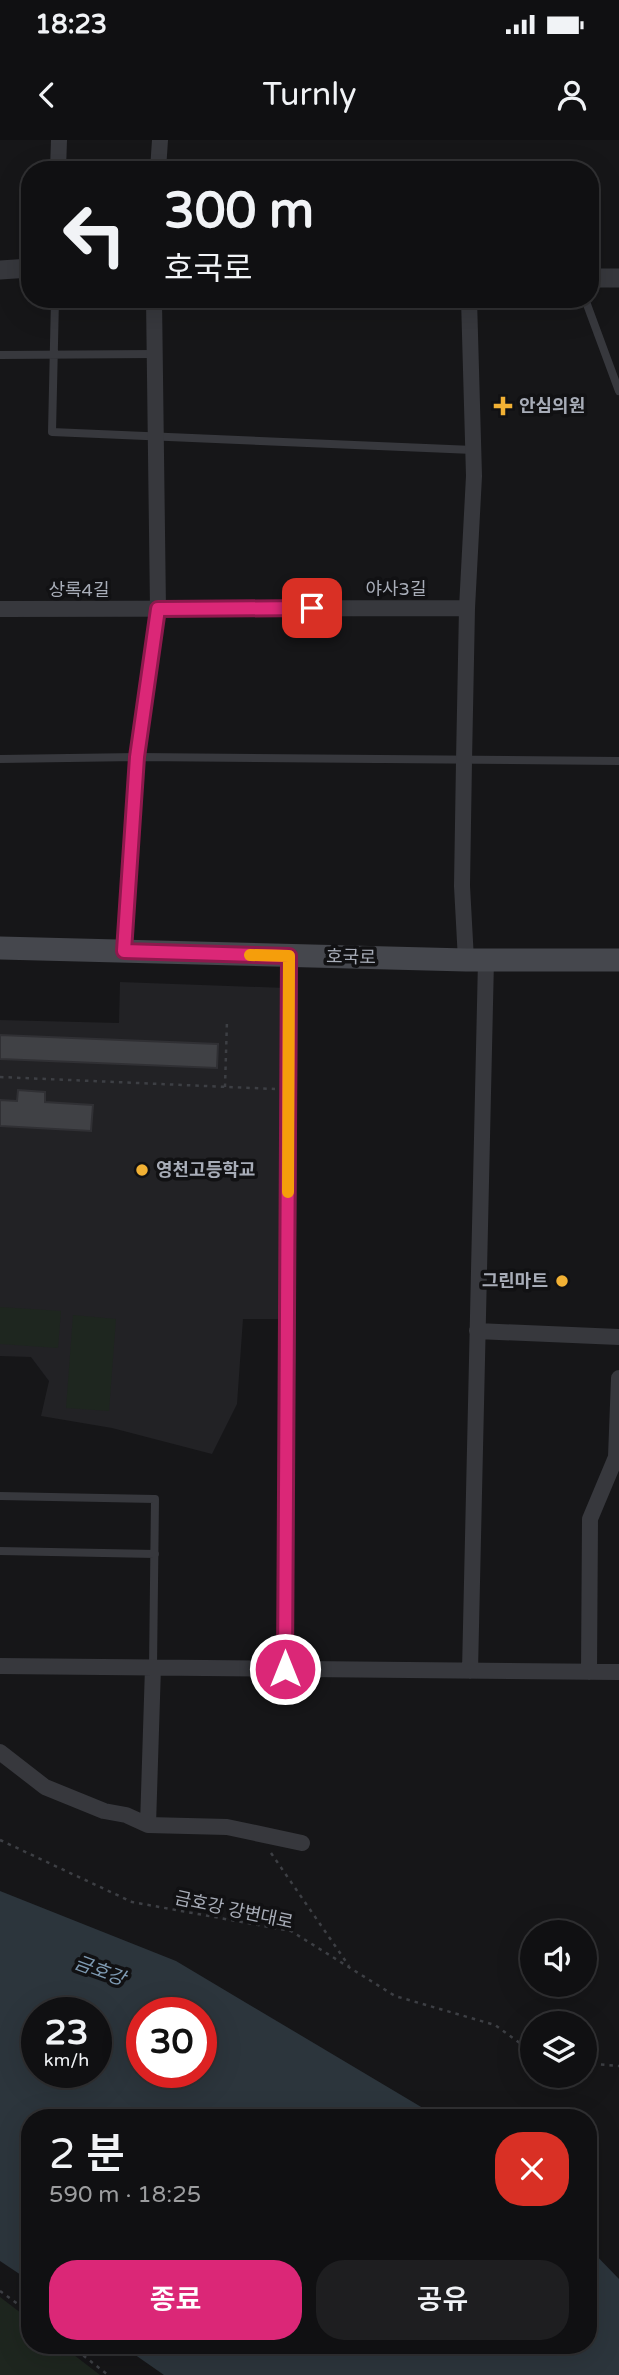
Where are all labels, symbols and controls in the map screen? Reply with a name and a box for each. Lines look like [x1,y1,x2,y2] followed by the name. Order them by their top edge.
[35,9,107,40] text: 18:23
[28,76,66,114] icon: back
[263,76,356,114] text: Turnly
[553,76,591,114] icon: person
[164,182,314,241] text: 300 m
[49,189,140,280] icon: left
[164,250,252,288] text: 호국로
[519,395,585,417] place label: 안심의원
[493,396,513,416] marker: 안심의원
[282,578,342,638] pin
[366,578,426,600] street label: 야사3길
[49,579,109,601] street label: 상록4길
[293,589,331,627] icon: arrive
[326,946,376,968] street label: 호국로
[156,1159,255,1181] place label: 영천고등학교
[134,1162,150,1178] marker: 영천고등학교
[482,1270,548,1292] place label: 그린마트
[554,1273,570,1289] marker: 그린마트
[248,1632,322,1706] position arrow
[173,1887,295,1933] street label: 금호강 강변대로
[520,1920,597,2088] map controls
[520,1920,597,1997] button: sound
[71,1952,130,1991] water label: 금호강
[126,1997,217,2088] speed limit sign: 30
[520,2011,597,2088] button: layers
[45,2012,88,2054] text: 23
[44,2049,89,2071] text: km/h
[49,2129,125,2180] text: 2 분
[495,2132,569,2206] button: close
[49,2181,201,2209] text: 590 m · 18:25
[49,2260,302,2340] button: 종료
[316,2260,569,2340] button: 공유

